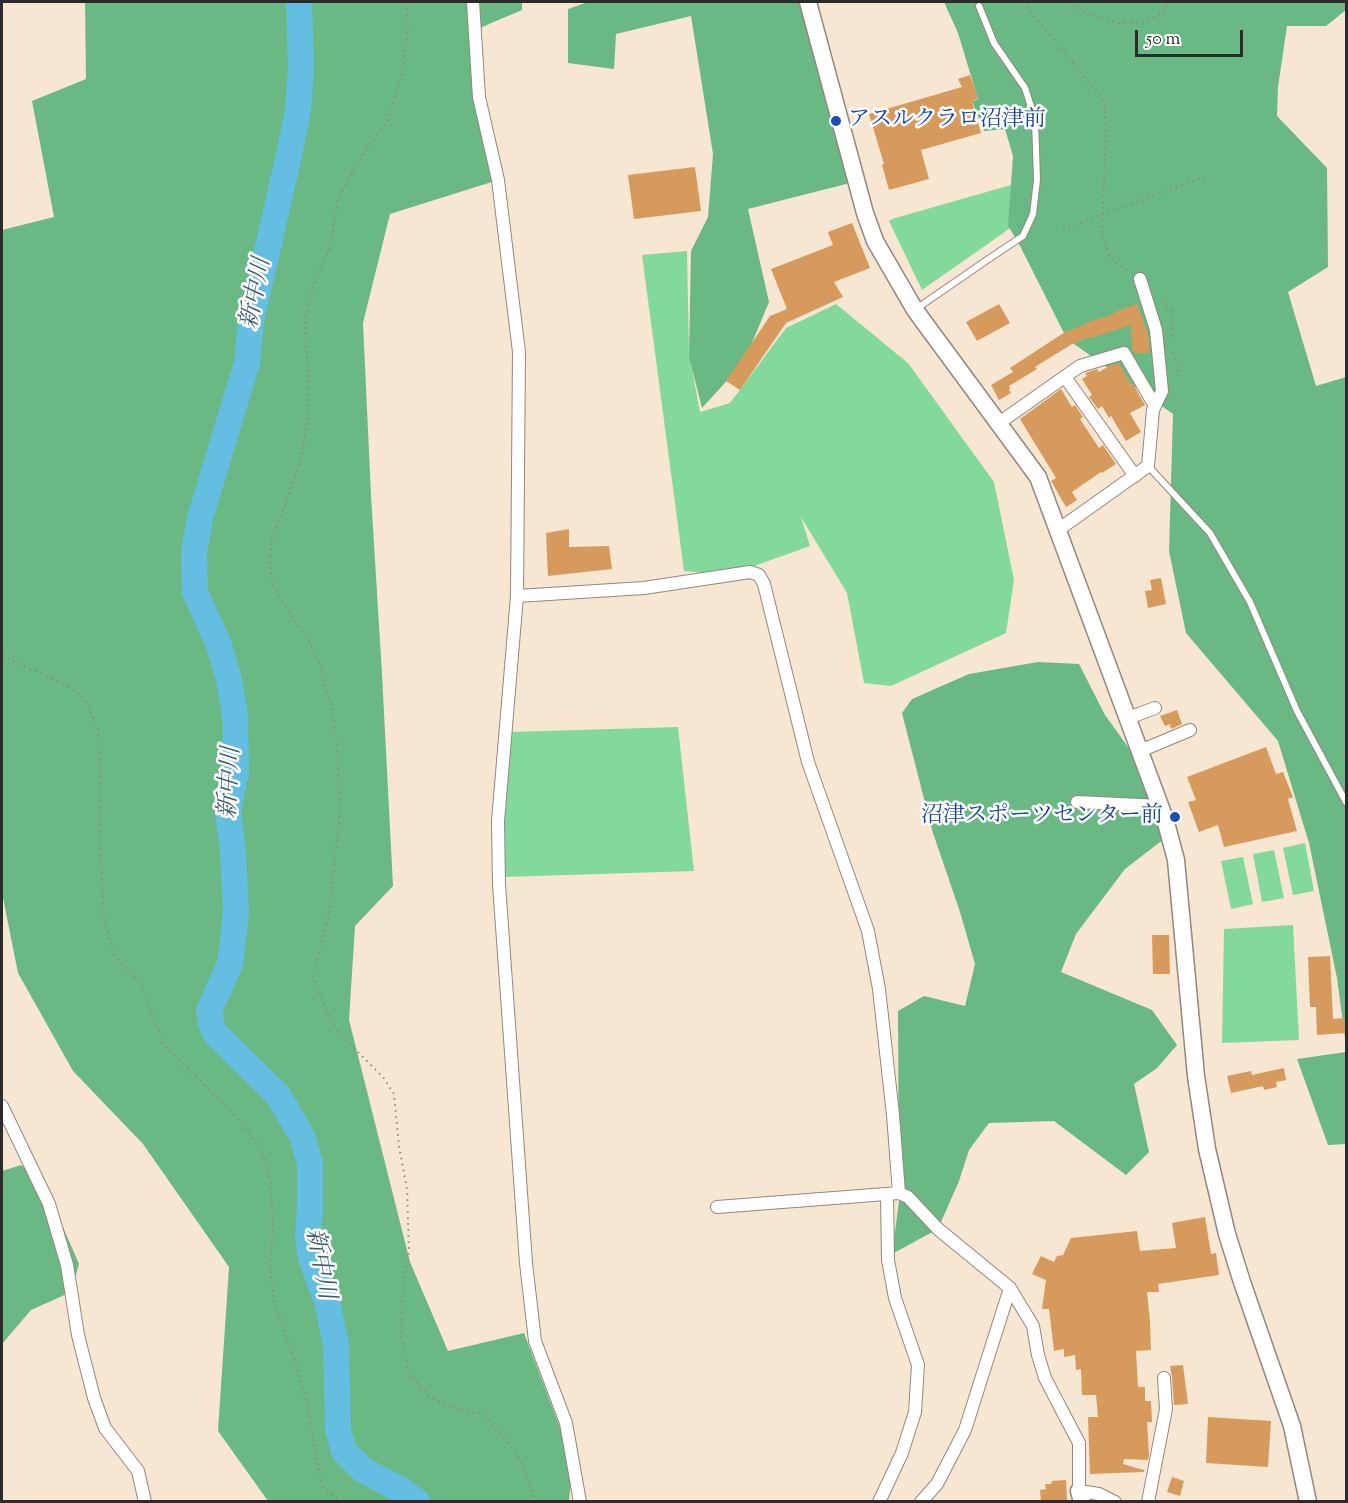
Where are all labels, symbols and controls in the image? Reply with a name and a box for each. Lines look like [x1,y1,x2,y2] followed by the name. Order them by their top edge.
[1138,18,1246,56] scale bar
[1146,27,1180,53] text: 50 m
[848,108,1046,134] place label: アスルクラロ沼津前
[829,114,843,128] marker: アスルクラロ沼津前
[237,256,279,332] water label: 新中川
[216,746,248,820] water label: 新中川
[921,804,1163,830] place label: 沼津スポーツセンター前
[1168,810,1182,824] marker: 沼津スポーツセンター前
[297,1226,339,1302] water label: 新中川

